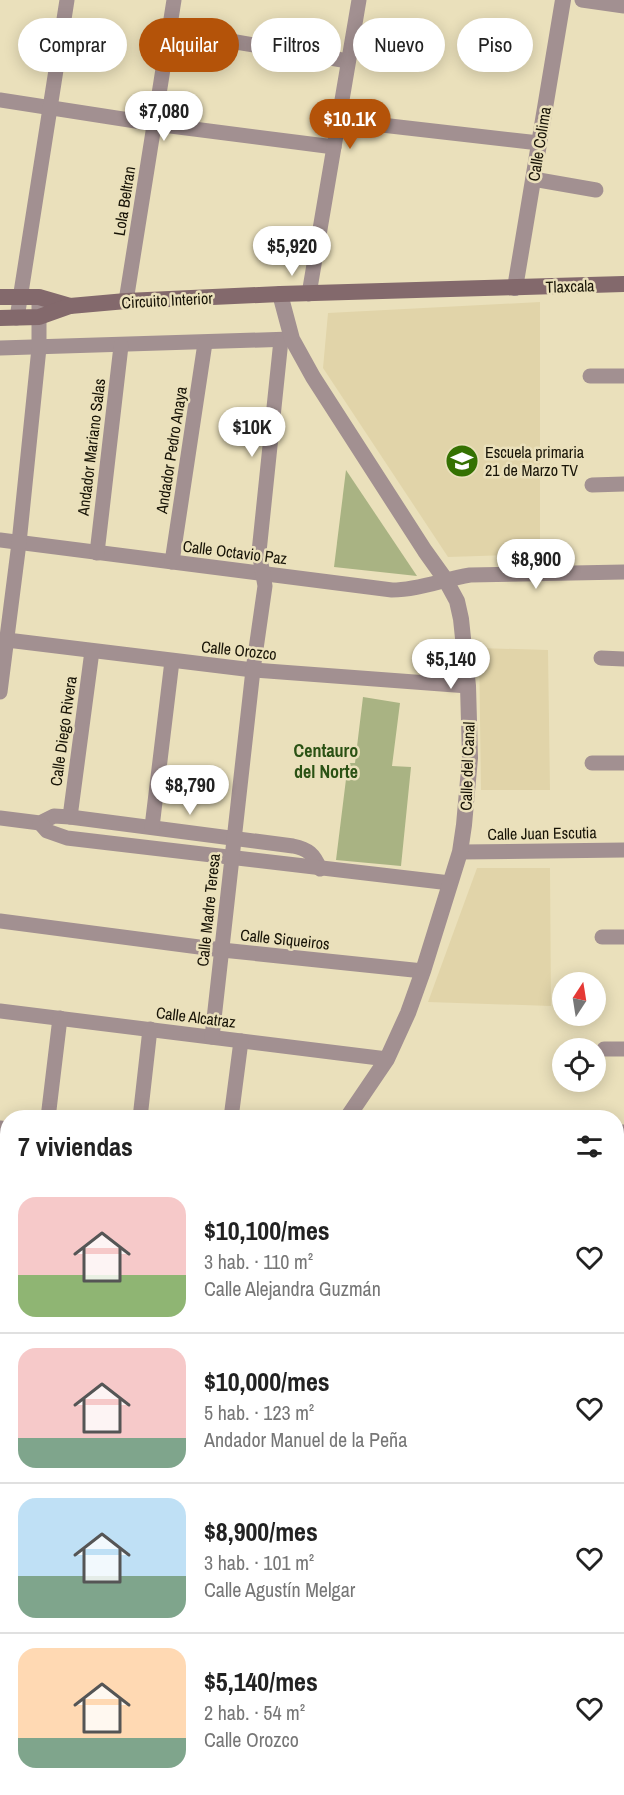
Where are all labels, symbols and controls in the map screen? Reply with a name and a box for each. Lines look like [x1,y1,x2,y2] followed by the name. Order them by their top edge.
[18,18,127,72] chip: Comprar
[139,18,239,72] chip: Alquilar
[251,18,341,72] chip: Filtros
[353,18,445,72] chip: Nuevo
[457,18,533,72] chip: Piso
[115,91,213,142] pin: $7,080
[139,97,189,124] text: $7,080
[301,99,399,150] pin: $10.1K
[324,105,376,132] text: $10.1K
[522,105,556,183] street label: Calle Colima
[108,165,140,237] street label: Lola Beltran
[243,226,341,277] pin: $5,920
[267,232,317,259] text: $5,920
[545,274,595,298] street label: Tlaxcala
[121,287,214,313] street label: Circuito Interior
[72,377,110,518] street label: Andador Mariano Salas
[150,384,192,516] street label: Andador Pedro Anaya
[216,407,288,458] pin: $10K
[232,413,272,440] text: $10K
[485,441,585,481] place label: Escuela primaria 21 de Marzo TV
[444,443,480,479] school or university icon: Escuela primaria 21 de Marzo TV
[182,535,289,569] street label: Calle Octavio Paz
[487,539,585,590] pin: $8,900
[511,545,561,572] text: $8,900
[200,635,278,665] street label: Calle Orozco
[402,639,500,690] pin: $5,140
[426,645,476,672] text: $5,140
[44,674,82,787] street label: Calle Diego Rivera
[454,721,480,811] street label: Calle del Canal
[294,738,358,784] district label: Centauro del Norte
[141,765,239,816] pin: $8,790
[165,771,215,798] text: $8,790
[487,821,598,845] street label: Calle Juan Escutia
[191,852,225,968] street label: Calle Madre Teresa
[239,923,331,955] street label: Calle Siqueiros
[552,972,606,1026] north arrow
[552,972,606,1092] map controls
[155,1001,238,1033] street label: Calle Alcatraz
[552,1038,606,1092] button: locate
[18,1129,133,1164] text: 7 viviendas
[573,1130,606,1163] icon: filters
[204,1213,330,1248] text: $10,100/mes
[66,1221,138,1293] icon: home
[573,1241,606,1274] icon: heart
[204,1248,313,1275] text: 3 hab. · 110 m²
[204,1275,381,1302] text: Calle Alejandra Guzmán
[204,1364,330,1399] text: $10,000/mes
[66,1372,138,1444] icon: home
[573,1392,606,1425] icon: heart
[204,1399,314,1426] text: 5 hab. · 123 m²
[204,1426,407,1453] text: Andador Manuel de la Peña
[204,1514,318,1549] text: $8,900/mes
[66,1522,138,1594] icon: home
[573,1542,606,1575] icon: heart
[204,1549,314,1576] text: 3 hab. · 101 m²
[204,1576,355,1603] text: Calle Agustín Melgar
[204,1664,318,1699] text: $5,140/mes
[66,1672,138,1744] icon: home
[573,1692,606,1725] icon: heart
[204,1699,305,1726] text: 2 hab. · 54 m²
[204,1726,299,1753] text: Calle Orozco

